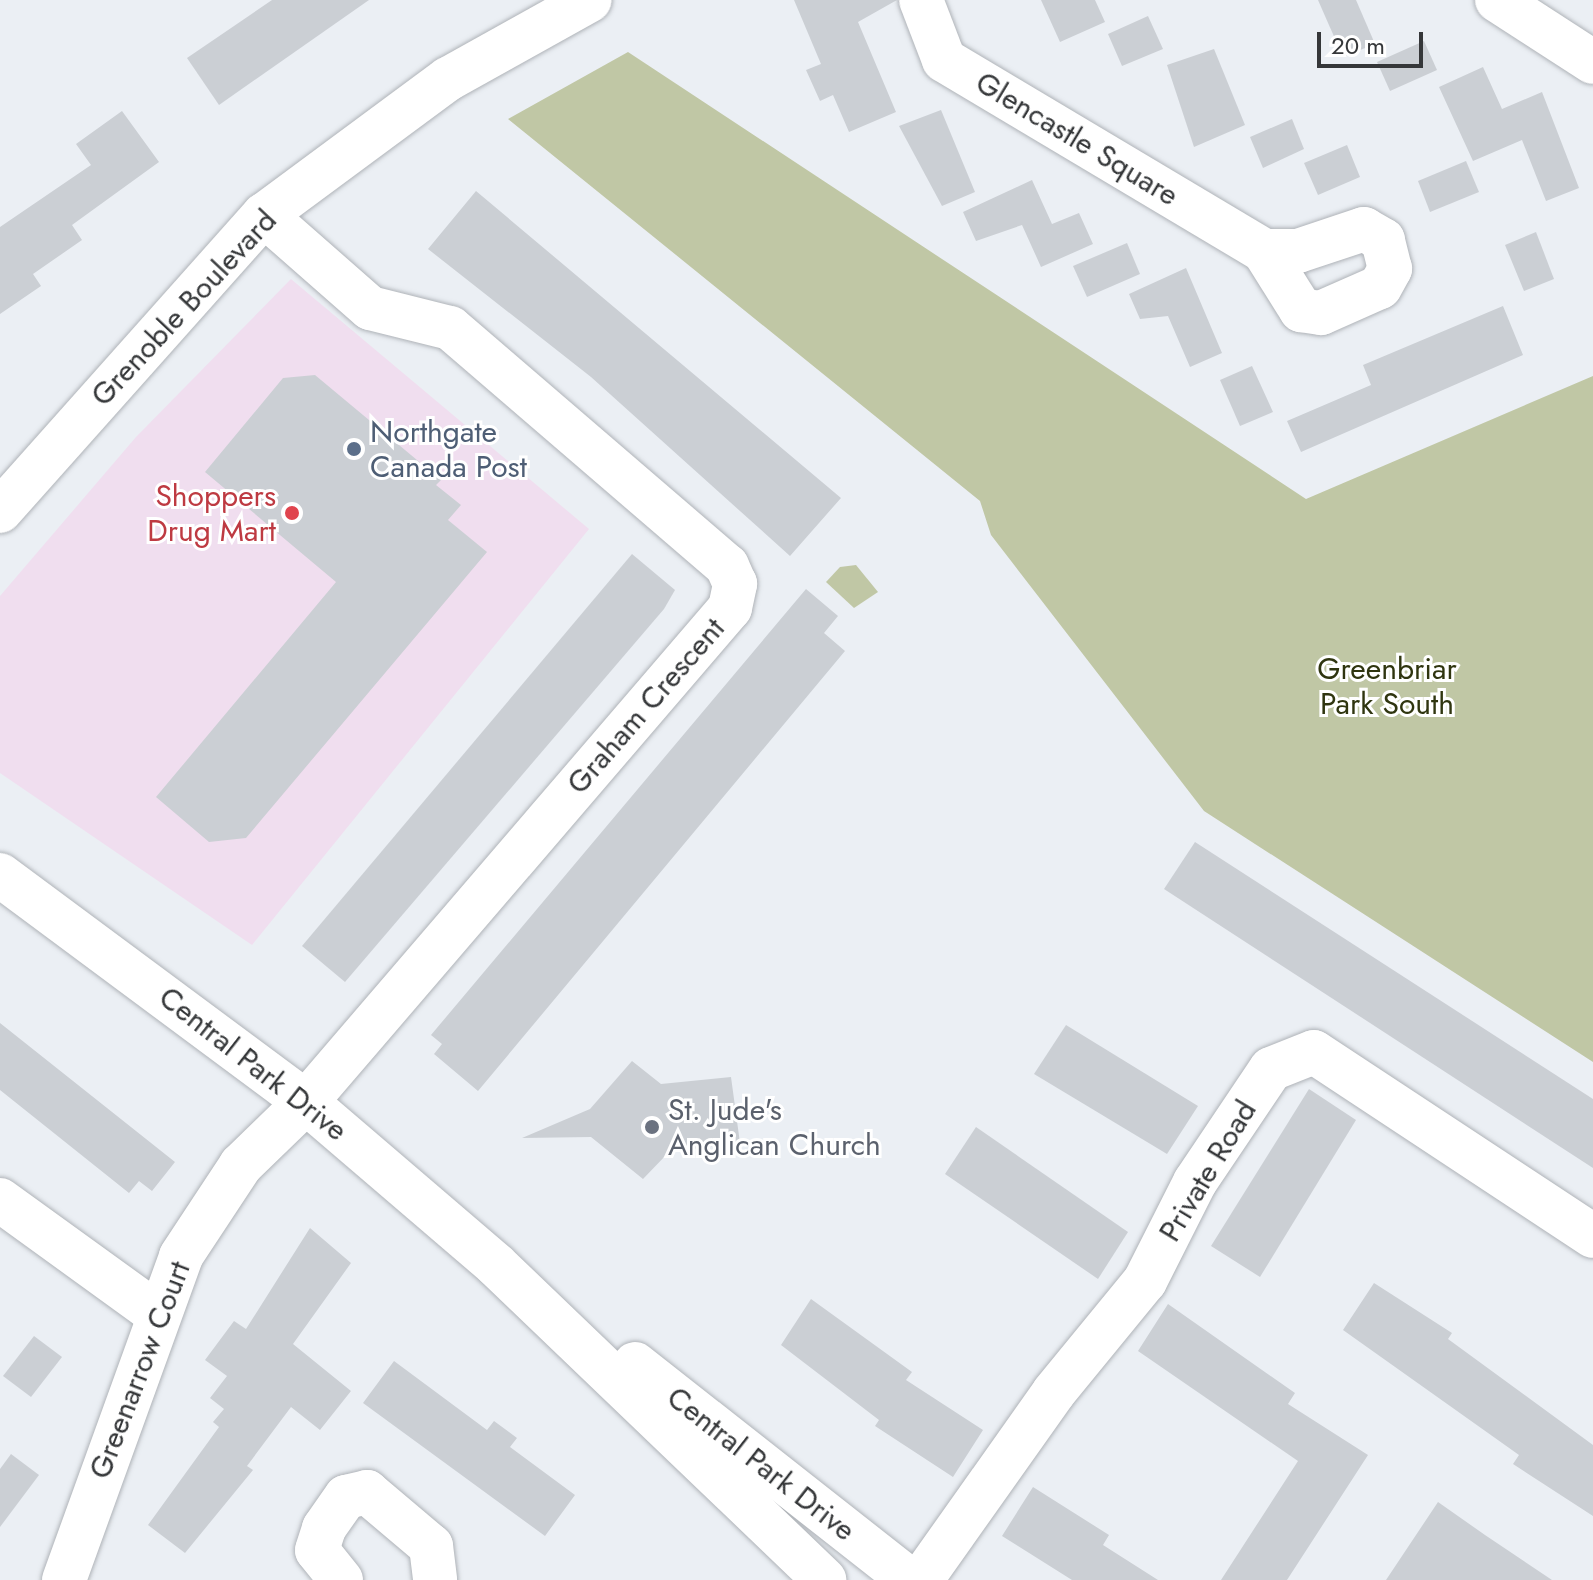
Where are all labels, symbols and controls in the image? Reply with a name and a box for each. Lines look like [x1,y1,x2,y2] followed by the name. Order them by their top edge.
[1321,16,1427,66] scale bar
[1331,28,1385,63] text: 20 m
[969,64,1185,214] street label: Glencastle Square
[84,203,284,413] street label: Grenoble Boulevard
[370,414,527,484] place label: Northgate Canada Post
[345,440,363,458] marker: Northgate Canada Post
[147,478,276,548] place label: Shoppers Drug Mart
[283,504,301,522] marker: Shoppers Drug Mart
[560,611,732,801] street label: Graham Crescent
[1317,651,1457,722] park label: Greenbriar Park South
[152,979,354,1149] street label: Central Park Drive
[668,1092,881,1162] place label: St. Jude's Anglican Church
[1152,1094,1264,1248] street label: Private Road
[643,1118,661,1136] marker: St. Jude's Anglican Church
[82,1256,198,1484] street label: Greenarrow Court
[660,1379,862,1549] street label: Central Park Drive

